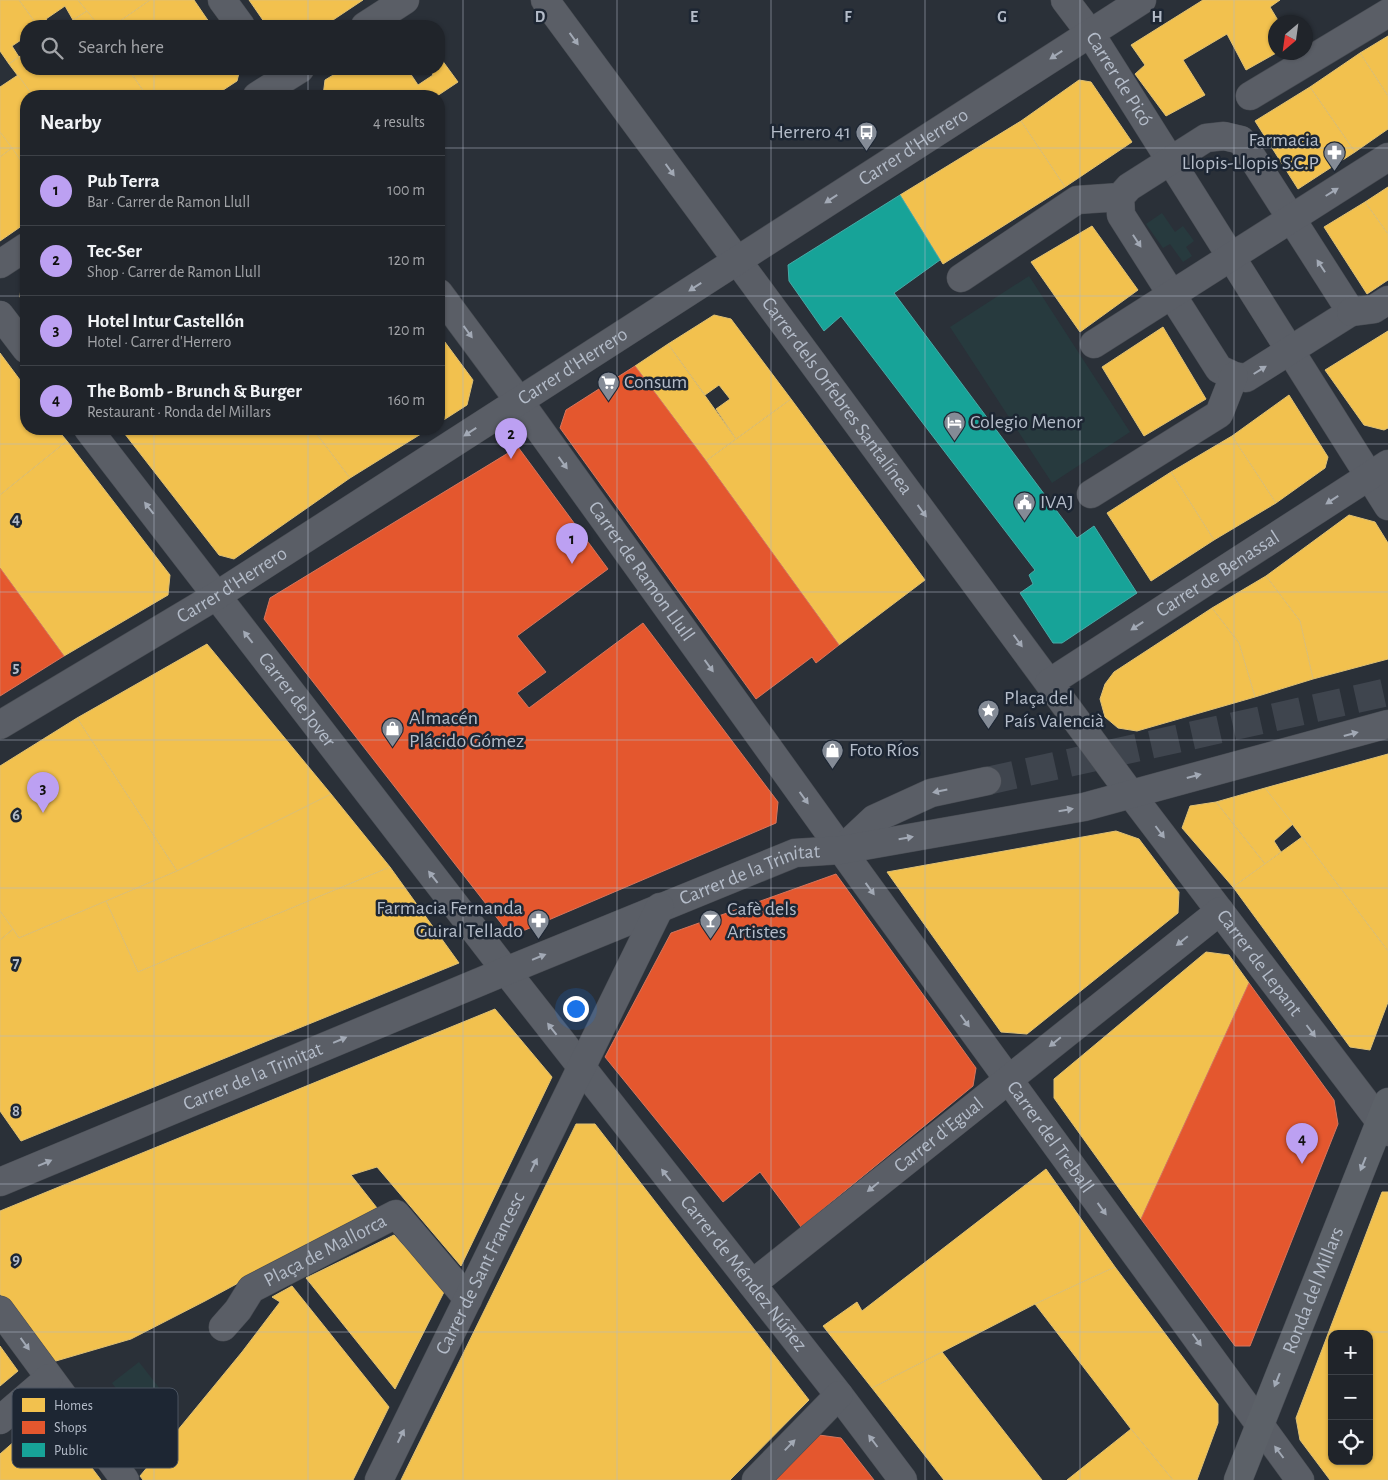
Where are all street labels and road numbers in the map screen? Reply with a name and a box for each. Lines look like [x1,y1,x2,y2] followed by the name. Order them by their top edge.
[1082,29,1156,130] street label: Carrer de Picó
[855,105,972,190] street label: Carrer d'Herrero
[758,293,916,498] street label: Carrer dels Orfebres Santalínea
[514,324,631,409] street label: Carrer d'Herrero
[585,498,698,645] street label: Carrer de Ramon Llull
[1152,527,1283,621] street label: Carrer de Benassal
[173,543,291,627] street label: Carrer d'Herrero
[254,649,340,751] street label: Carrer de Jover
[677,841,821,909] street label: Carrer de la Trinitat
[1213,906,1306,1020] street label: Carrer de Lepant
[180,1038,326,1114] street label: Carrer de la Trinitat
[1003,1077,1097,1197] street label: Carrer del Treball
[890,1094,987,1177] street label: Carrer d'Egual
[432,1189,529,1358] street label: Carrer de Sant Francesc
[676,1192,811,1355] street label: Carrer de Méndez Núñez
[261,1211,390,1291] street label: Plaça de Mallorca
[1279,1224,1347,1357] street label: Ronda del Millars

